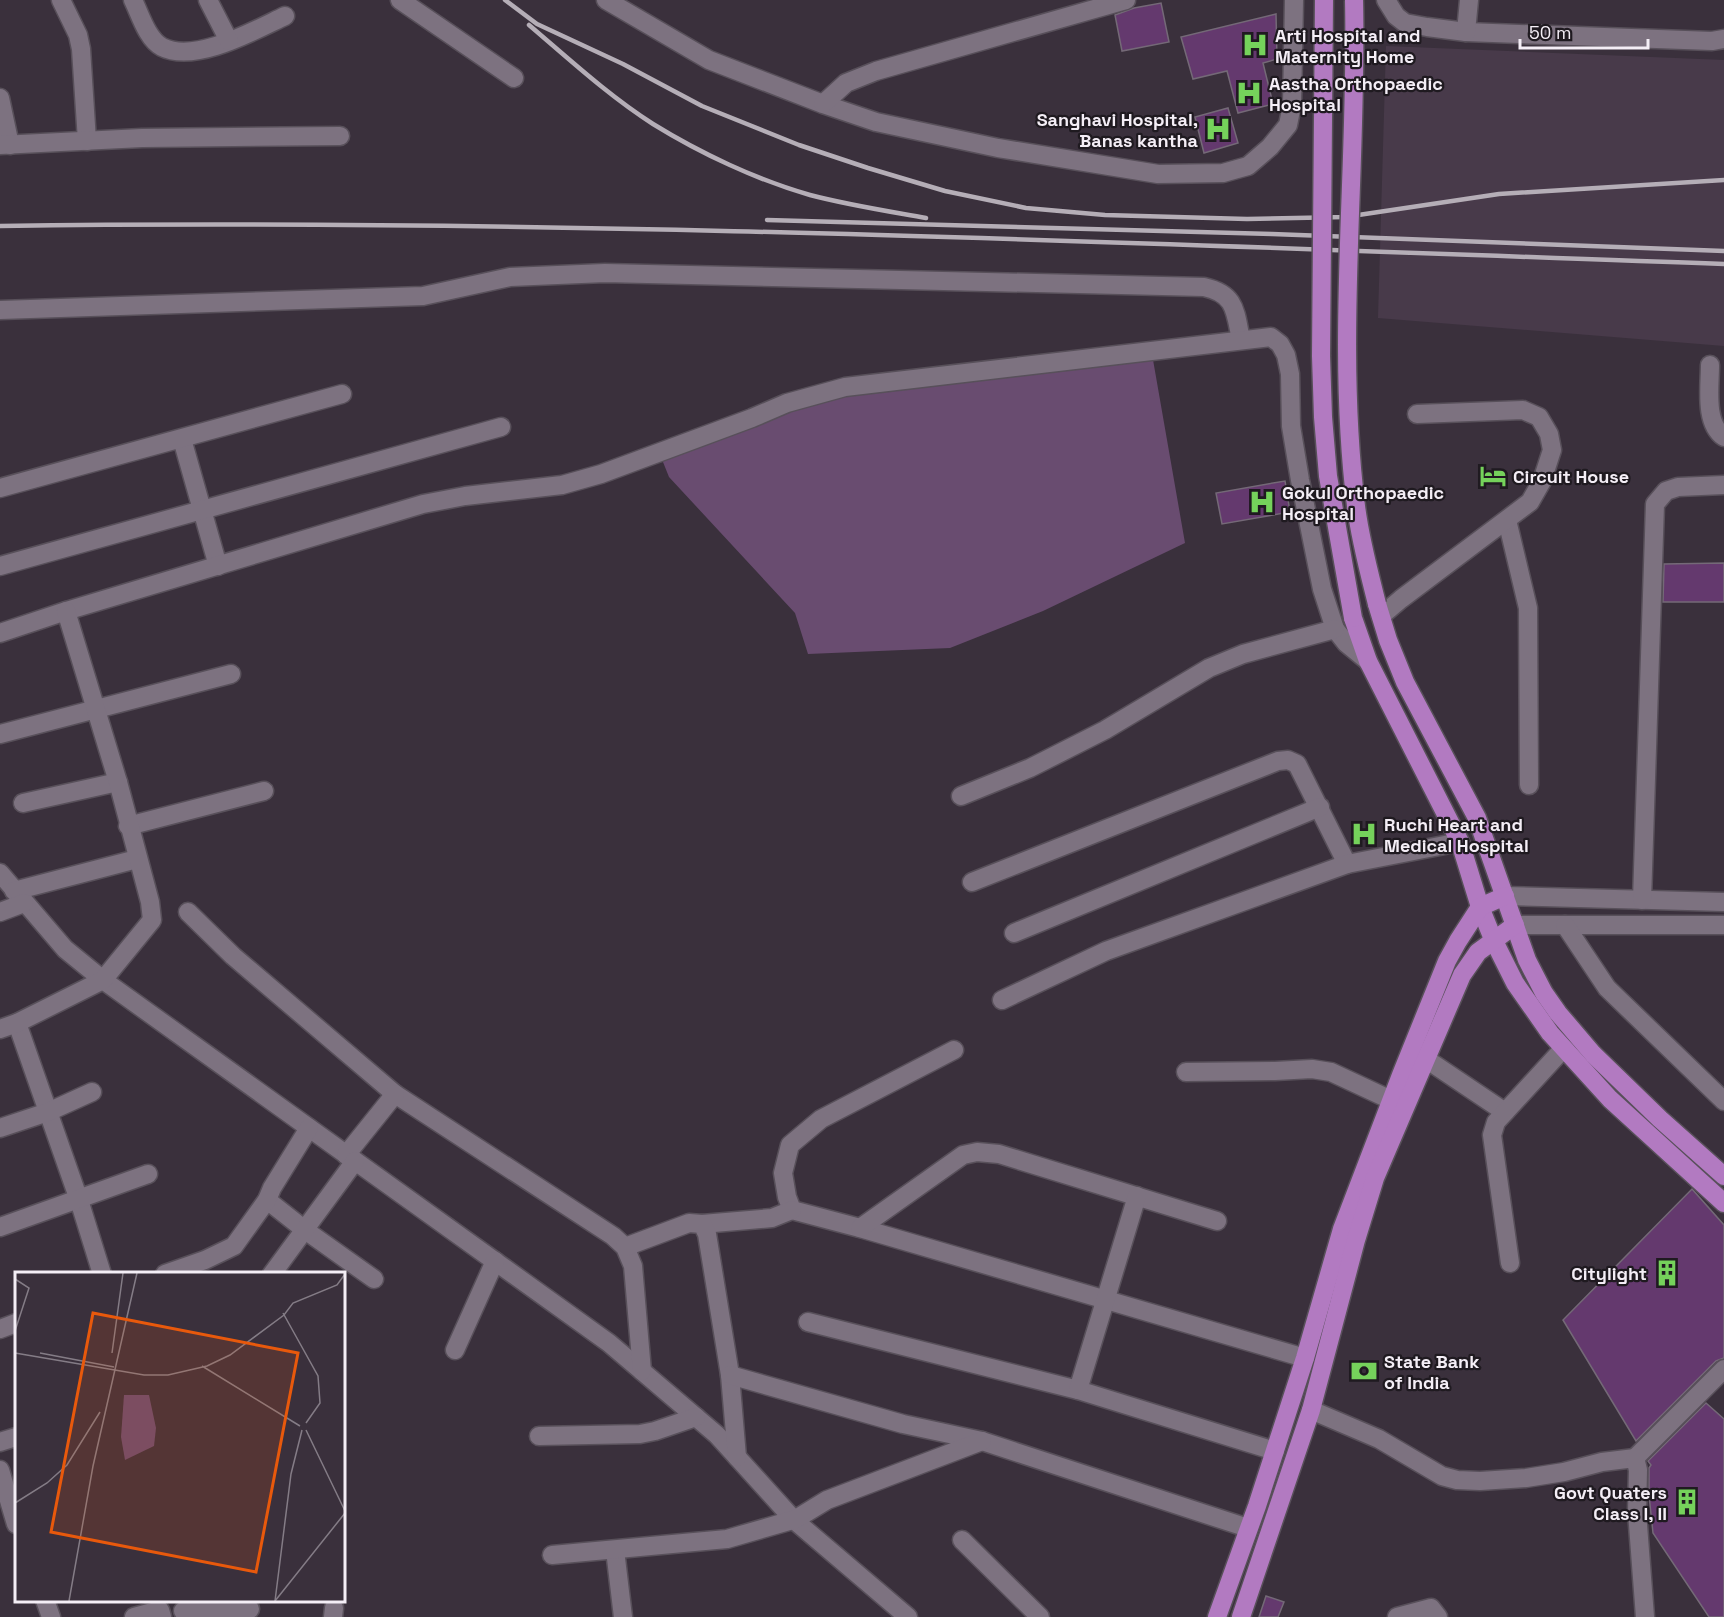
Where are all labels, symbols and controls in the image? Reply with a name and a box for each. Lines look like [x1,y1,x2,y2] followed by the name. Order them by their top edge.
[1520,12,1648,50] scale bar
[1529,21,1571,44] text: 50 m
[1275,24,1421,68] place label: Arti Hospital and Maternity Home
[1240,30,1270,60] hospital icon: Arti Hospital and Maternity Home
[1269,72,1443,116] place label: Aastha Orthopaedic Hospital
[1234,78,1264,108] hospital icon: Aastha Orthopaedic Hospital
[1037,108,1199,152] place label: Sanghavi Hospital, Banas kantha
[1203,114,1233,144] hospital icon: Sanghavi Hospital, Banas kantha
[1478,461,1508,491] hotel icon: Circuit House
[1513,465,1629,488] place label: Circuit House
[1282,481,1444,525] place label: Gokul Orthopaedic Hospital
[1247,487,1277,517] hospital icon: Gokul Orthopaedic Hospital
[1384,813,1529,857] place label: Ruchi Heart and Medical Hospital
[1349,819,1379,849] hospital icon: Ruchi Heart and Medical Hospital
[1652,1258,1682,1288] building icon: Citylight
[1571,1262,1647,1285] place label: Citylight
[15,1272,345,1602] inset map
[1384,1350,1479,1394] place label: State Bank of India
[1349,1356,1379,1386] bank icon: State Bank of India
[1554,1481,1667,1525] place label: Govt Quaters Class I, II
[1672,1487,1702,1517] building icon: Govt Quaters Class I, II

